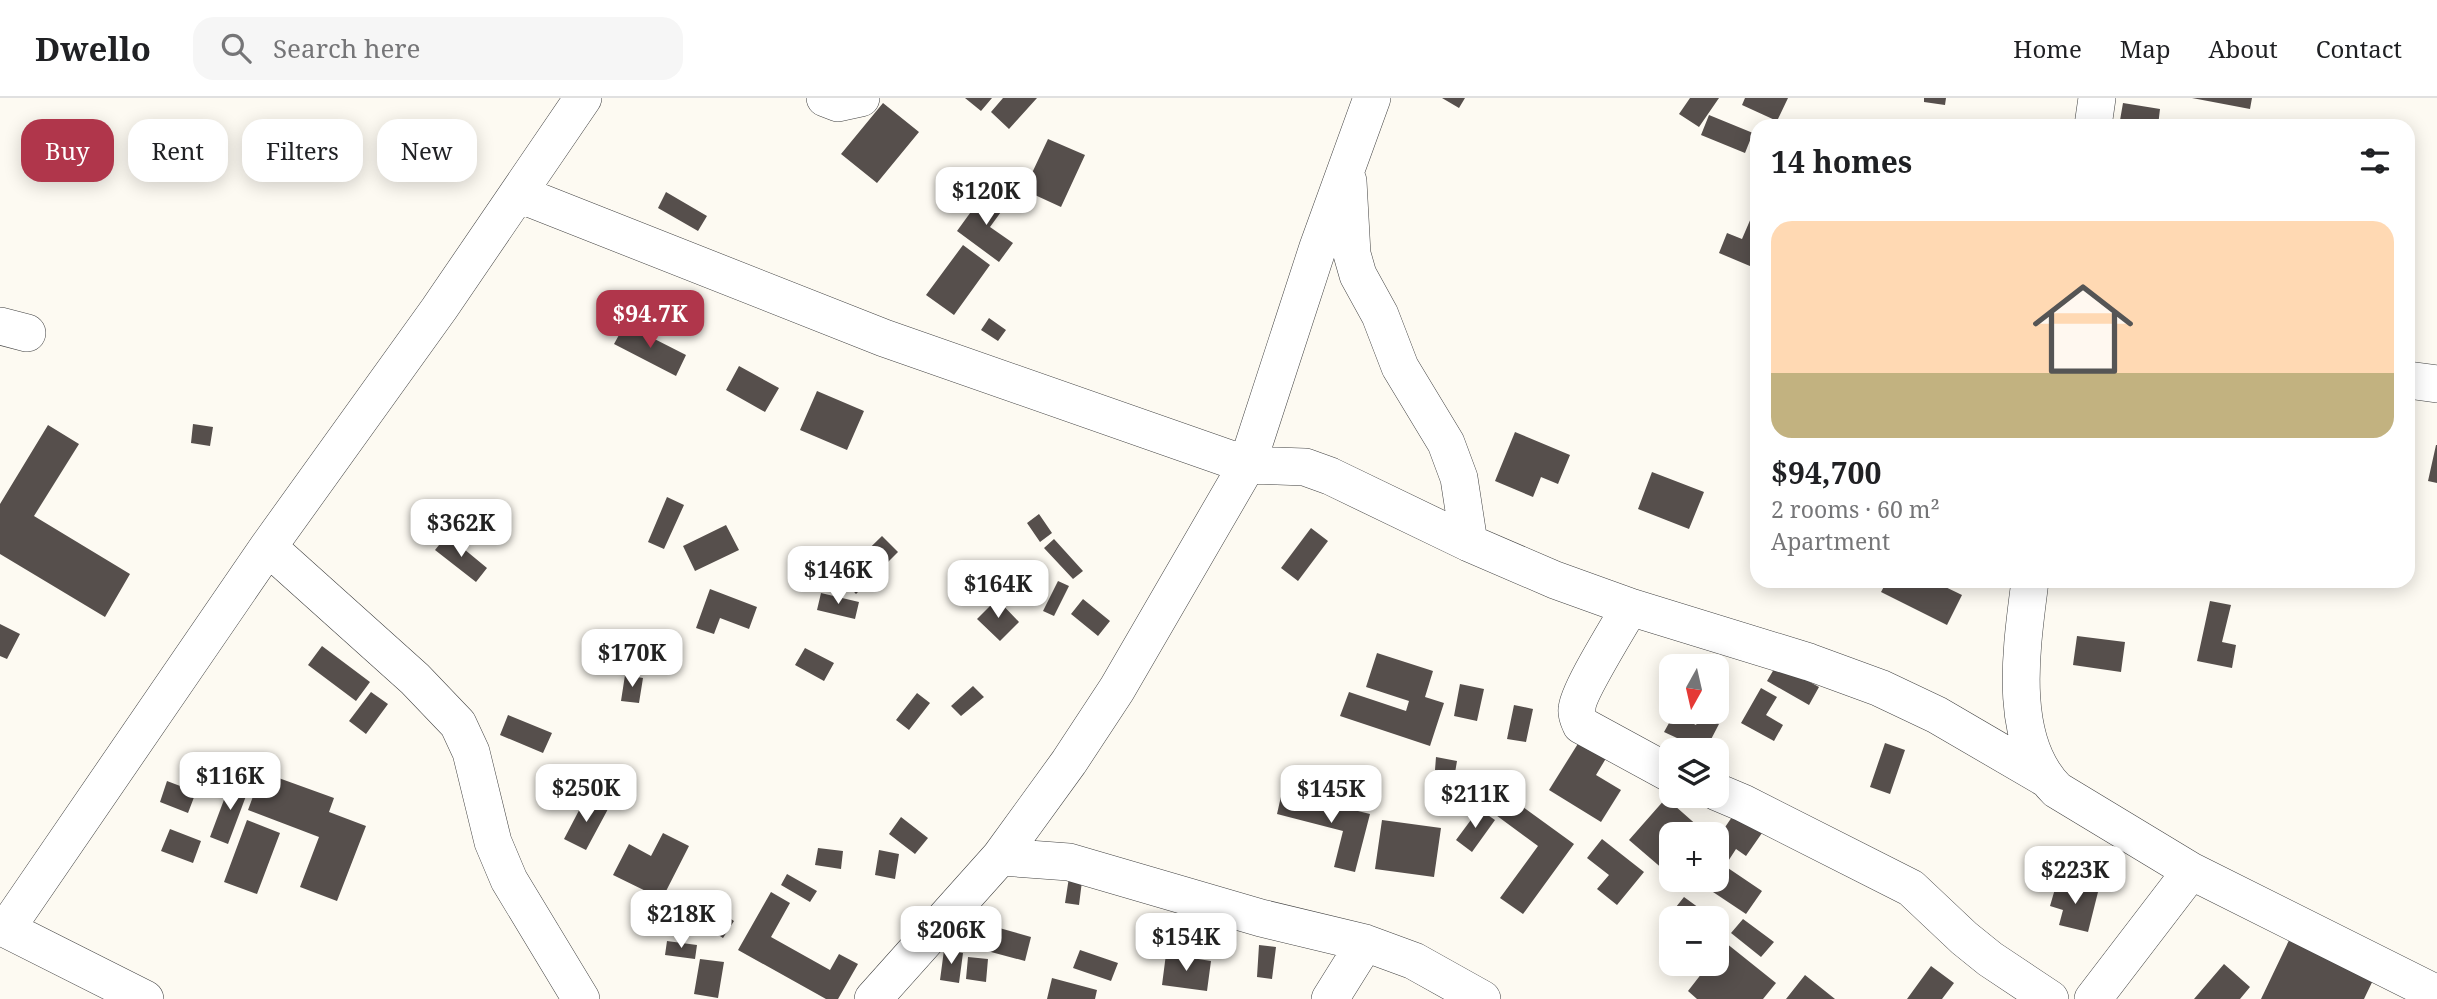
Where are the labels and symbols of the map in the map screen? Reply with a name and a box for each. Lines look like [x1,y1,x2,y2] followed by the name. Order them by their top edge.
[937,167,1035,227] pin: $120K
[593,290,707,350] pin: $94.7K
[412,500,510,559] pin: $362K
[789,546,887,606] pin: $146K
[949,560,1047,620] pin: $164K
[583,630,681,689] pin: $170K
[1659,654,1729,724] north arrow
[181,752,279,812] pin: $116K
[537,764,635,824] pin: $250K
[1282,766,1380,825] pin: $145K
[1426,770,1524,830] pin: $211K
[2026,846,2124,906] pin: $223K
[632,890,730,950] pin: $218K
[902,906,1000,966] pin: $206K
[1137,914,1235,973] pin: $154K

